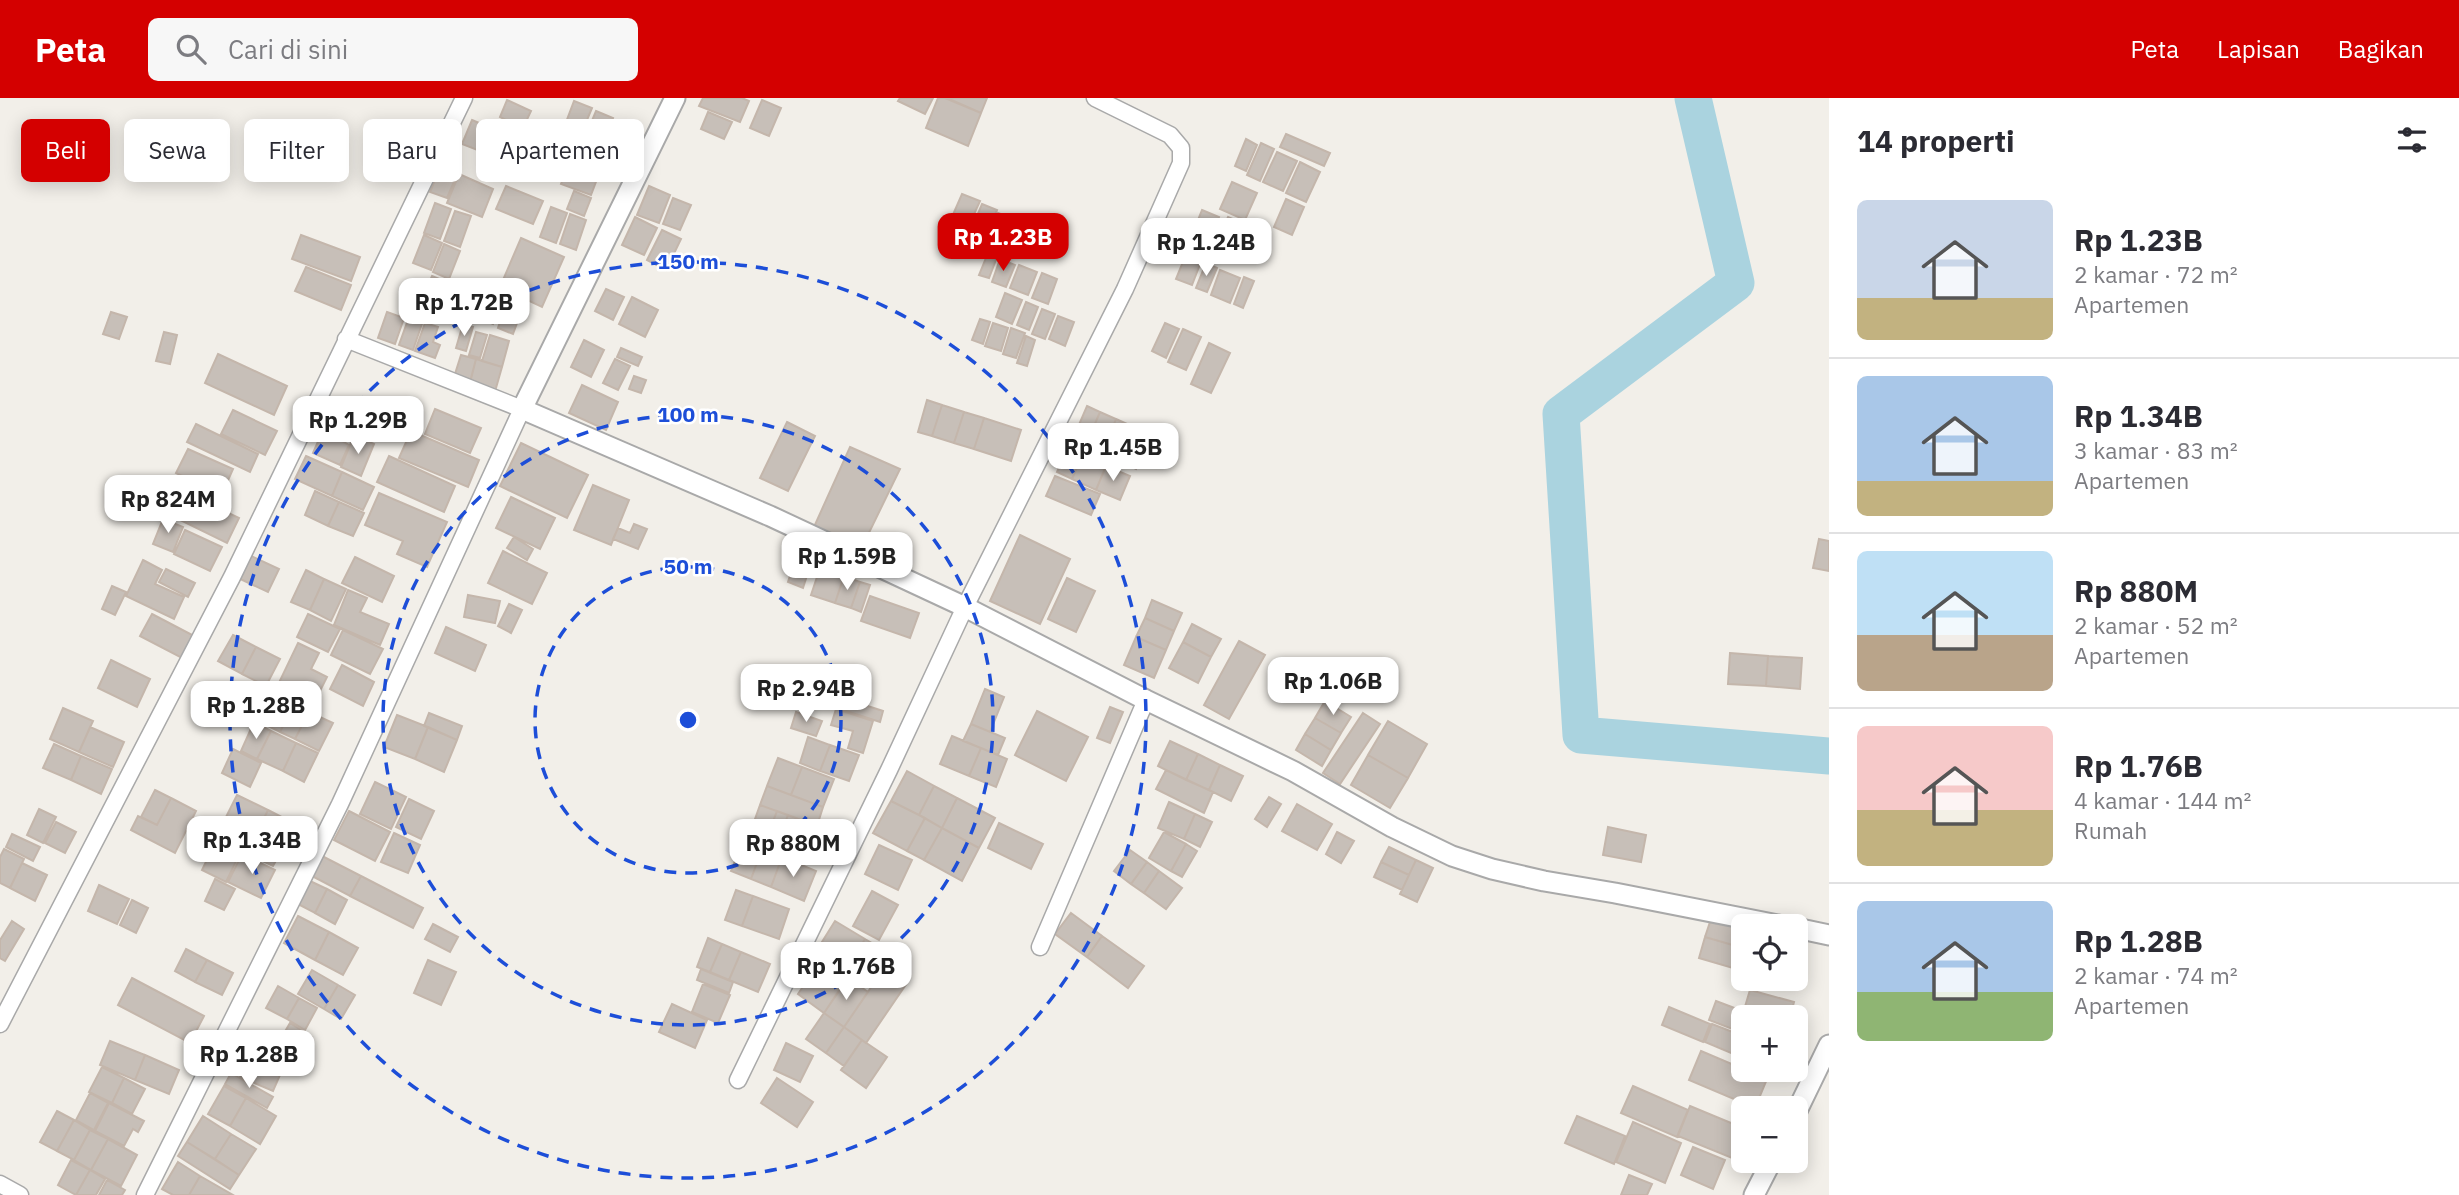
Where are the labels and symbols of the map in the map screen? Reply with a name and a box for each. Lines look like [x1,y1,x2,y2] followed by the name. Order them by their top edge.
[931,214,1075,273] pin: Rp 1.23B
[1134,218,1278,278] pin: Rp 1.24B
[657,247,719,275] text: 150 m
[392,278,536,338] pin: Rp 1.72B
[286,396,430,456] pin: Rp 1.29B
[657,400,719,428] text: 100 m
[1041,424,1185,483] pin: Rp 1.45B
[103,476,233,535] pin: Rp 824M
[775,532,919,592] pin: Rp 1.59B
[664,552,712,580] text: 50 m
[1261,658,1405,717] pin: Rp 1.06B
[734,664,878,724] pin: Rp 2.94B
[184,682,328,741] pin: Rp 1.28B
[676,708,700,732] centre of rings
[180,816,324,876] pin: Rp 1.34B
[728,820,858,879] pin: Rp 880M
[774,942,918,1002] pin: Rp 1.76B
[177,1030,321,1090] pin: Rp 1.28B

